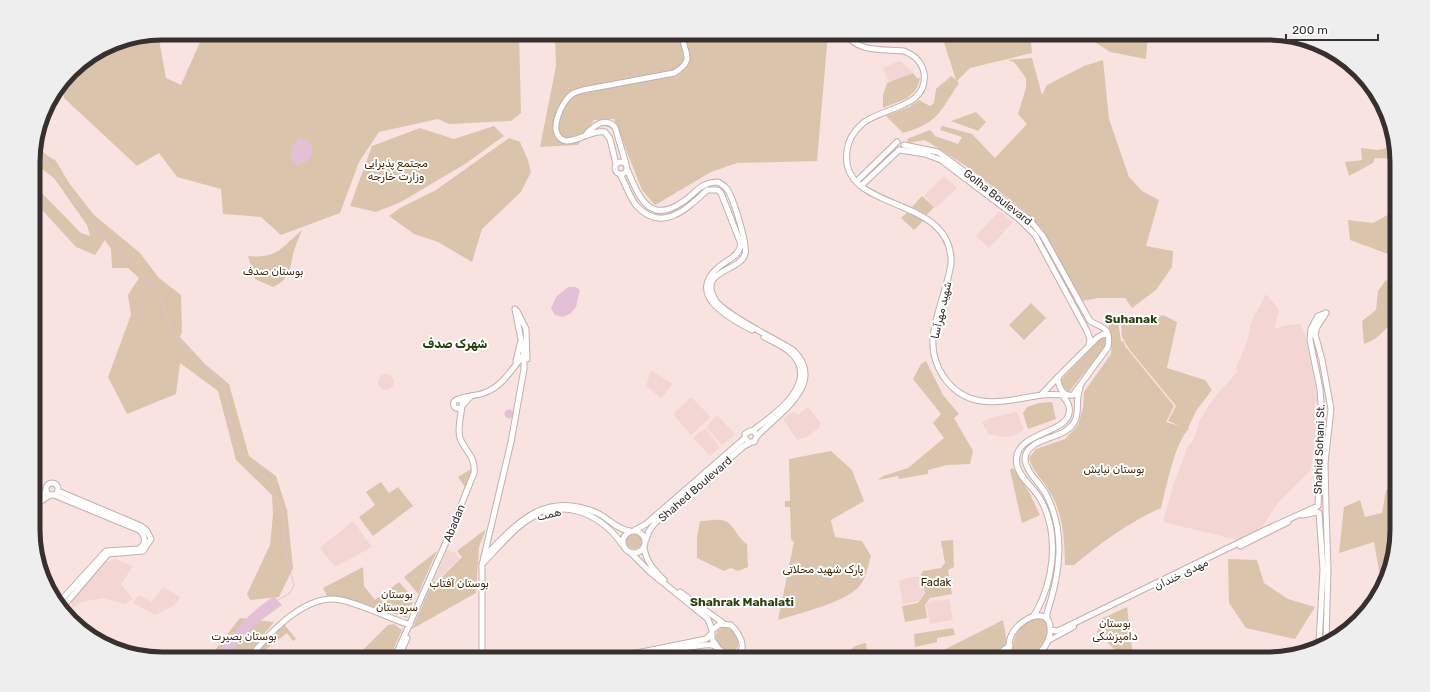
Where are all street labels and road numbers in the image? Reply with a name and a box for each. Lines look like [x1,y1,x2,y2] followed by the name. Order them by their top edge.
[961,167,1035,228] street label: Golha Boulevard
[929,280,954,340] street label: شهید مهرآسا
[1311,404,1328,494] street label: Shahid Sohani St.
[656,454,735,525] street label: Shahed Boulevard
[441,503,468,544] street label: Abadan
[536,505,562,524] street label: همت
[1152,556,1210,593] street label: مهدی خندان

